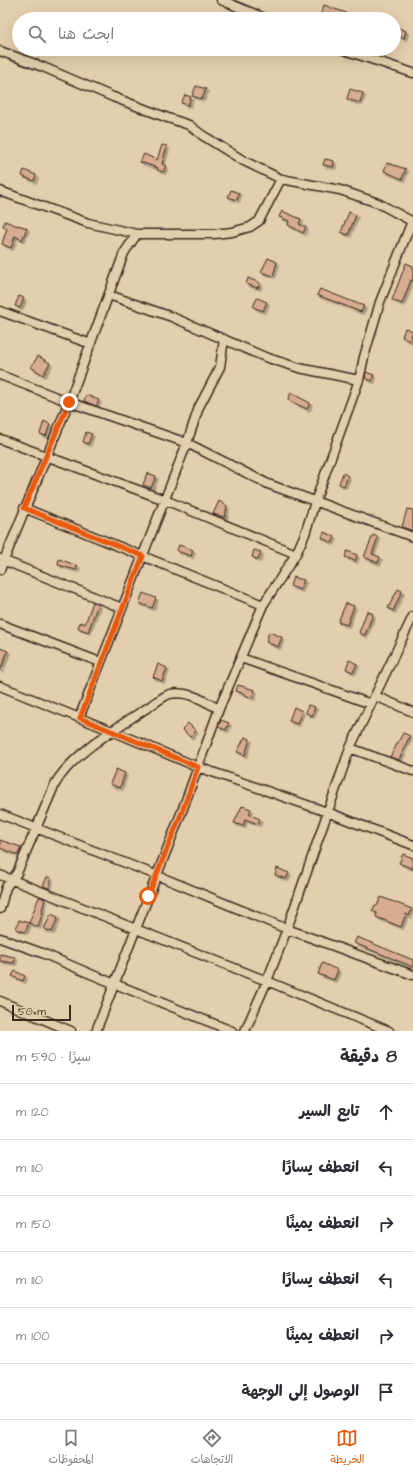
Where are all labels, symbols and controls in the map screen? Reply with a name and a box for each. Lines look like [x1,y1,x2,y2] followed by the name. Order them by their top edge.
[12,12,401,56] search box
[26,23,48,45] icon: search
[58,24,114,45] text: ابحث هنا
[60,393,78,411] route end
[139,887,157,905] route start
[12,1003,71,1022] scale bar
[18,1004,46,1019] text: 50 m
[340,1045,397,1069] text: 8 دقيقة
[16,1048,91,1066] text: سيرًا · 590 m
[300,1101,359,1122] text: تابع السير
[375,1101,397,1123] icon: ahead
[16,1103,49,1121] text: 120 m
[282,1157,359,1178] text: انعطف يسارًا
[375,1157,397,1179] icon: left
[16,1159,43,1177] text: 110 m
[286,1213,359,1234] text: انعطف يمينًا
[375,1213,397,1235] icon: right
[16,1215,50,1233] text: 150 m
[282,1269,359,1290] text: انعطف يسارًا
[375,1269,397,1291] icon: left
[16,1271,43,1289] text: 110 m
[286,1325,359,1346] text: انعطف يمينًا
[375,1325,397,1347] icon: right
[16,1327,49,1345] text: 100 m
[242,1381,359,1402] text: الوصول إلى الوجهة
[375,1381,397,1403] icon: arrive
[49,1427,94,1469] tab: المحفوظات
[191,1427,233,1469] tab: الاتجاهات
[330,1427,365,1469] tab: الخريطة

